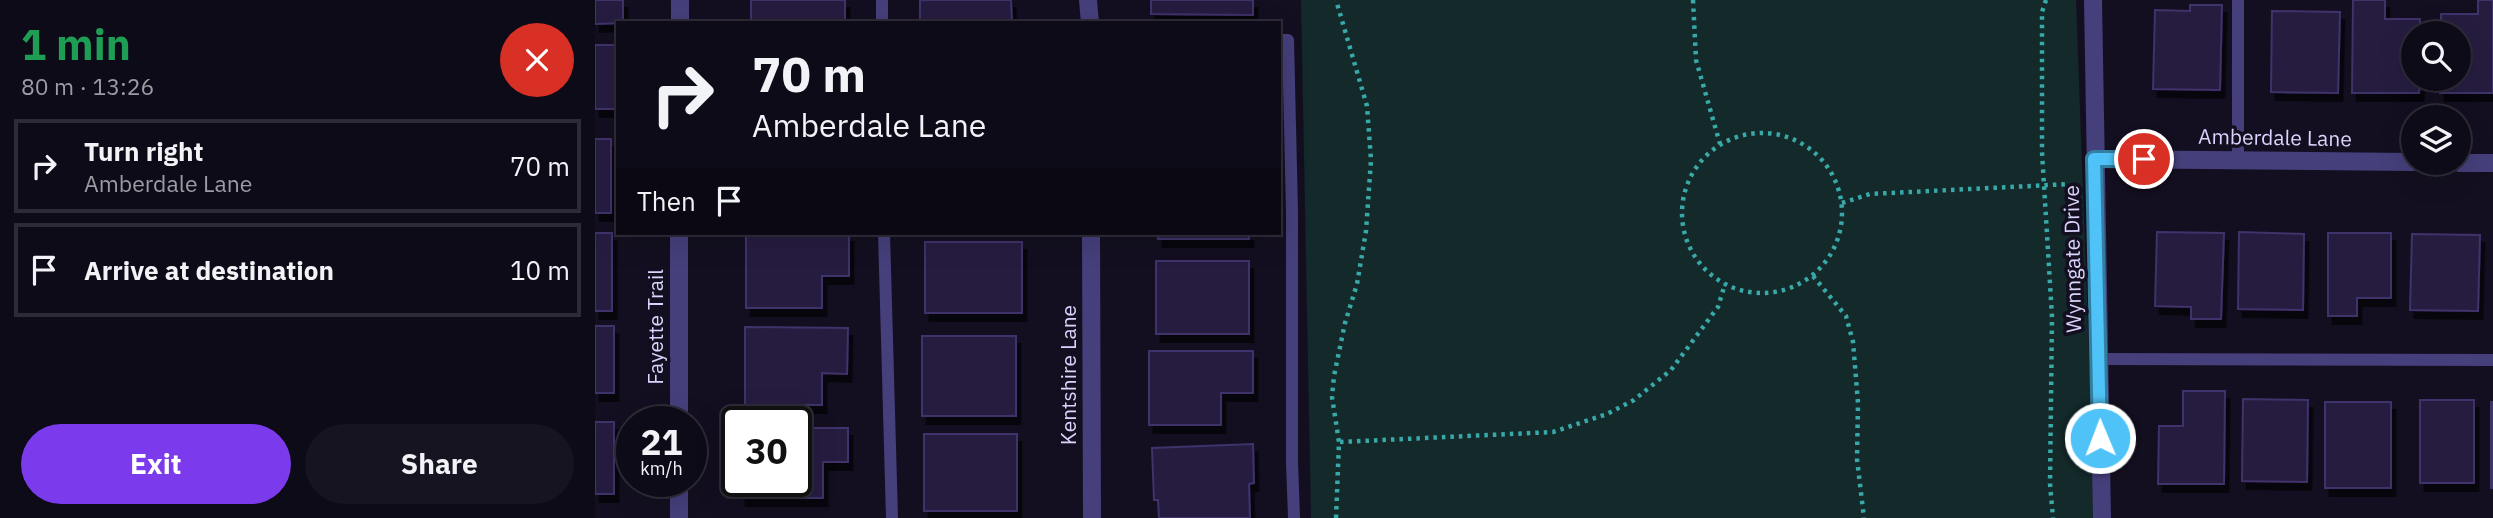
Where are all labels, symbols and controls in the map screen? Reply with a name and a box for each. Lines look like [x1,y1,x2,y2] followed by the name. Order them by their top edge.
[21,17,131,72] text: 1 min
[2401,21,2471,175] map controls
[2401,21,2471,91] button: search
[500,23,574,97] button: close
[752,42,866,105] text: 70 m
[637,49,728,140] icon: right
[21,71,154,101] text: 80 m · 13:26
[752,104,986,146] text: Amberdale Lane
[2401,105,2471,175] button: layers
[2198,122,2352,152] street label: Amberdale Lane
[2114,129,2174,189] pin
[84,134,203,168] text: Turn right
[2125,140,2163,178] icon: arrive
[25,147,63,185] icon: right
[510,149,570,183] text: 70 m
[84,168,253,198] text: Amberdale Lane
[710,182,748,220] icon: arrive
[637,184,696,218] text: Then
[2057,185,2087,333] street label: Wynngate Drive
[25,251,63,289] icon: arrive
[84,253,334,287] text: Arrive at destination
[510,253,570,287] text: 10 m
[641,269,669,385] street label: Fayette Trail
[1054,305,1082,445] street label: Kentshire Lane
[2063,401,2137,475] position arrow
[721,406,812,497] speed limit sign: 30
[640,419,683,465] text: 21
[21,424,291,504] button: Exit
[305,424,574,504] button: Share
[640,457,683,480] text: km/h

